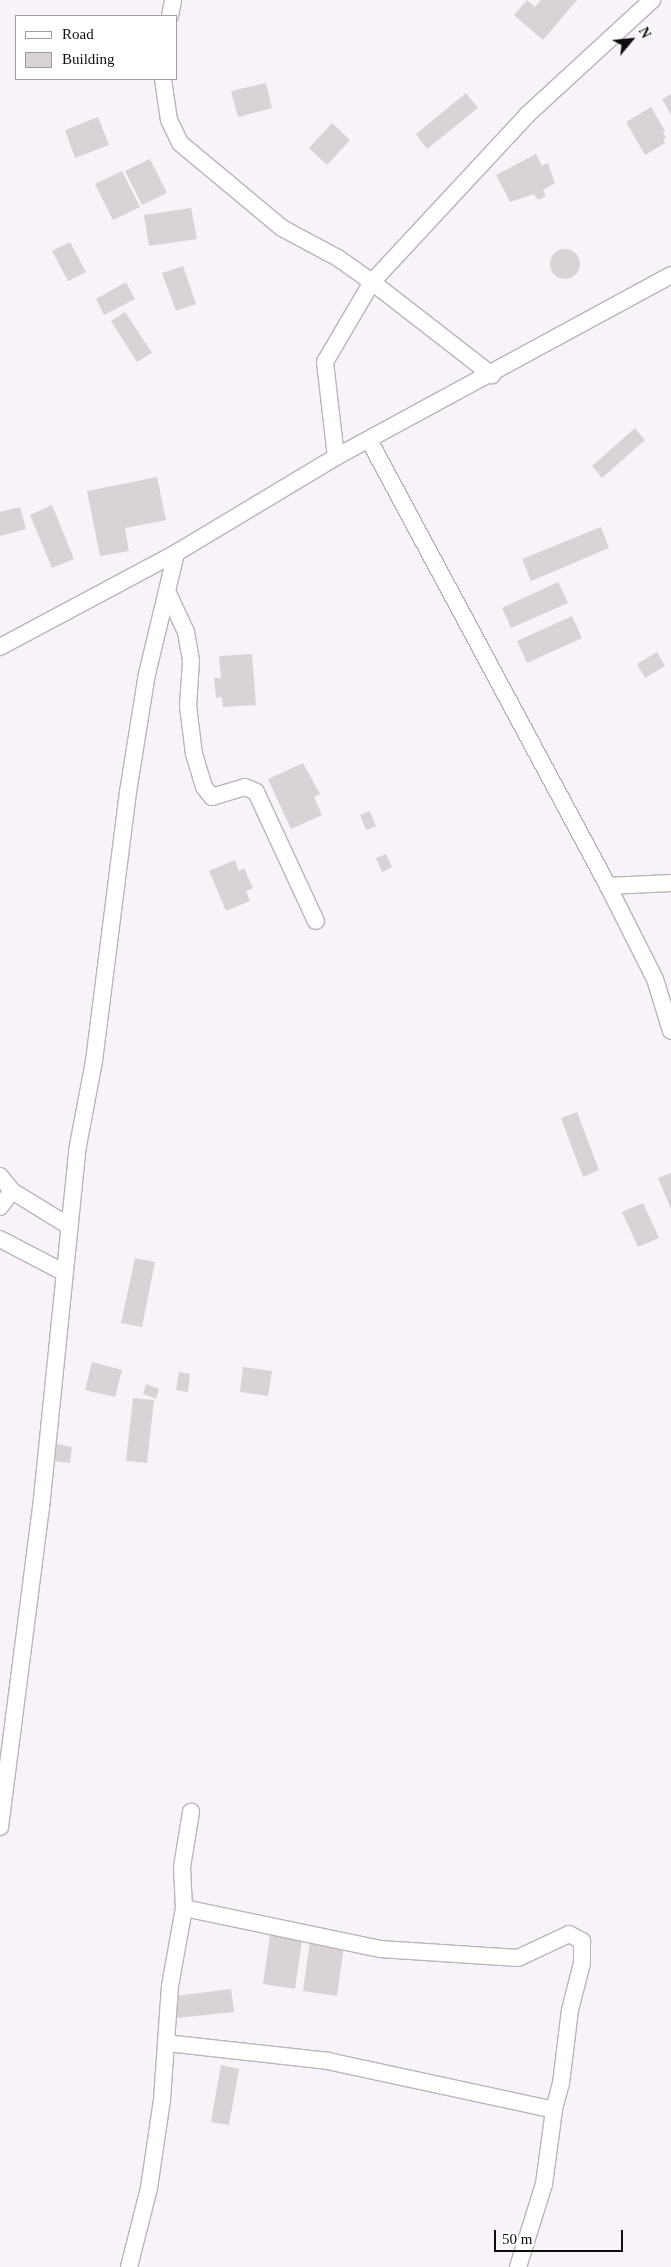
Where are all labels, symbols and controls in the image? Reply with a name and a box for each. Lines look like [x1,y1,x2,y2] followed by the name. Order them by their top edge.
[15,15,178,80] legend
[606,15,656,65] north arrow
[636,25,654,41] text: N
[62,26,94,42] text: Road
[62,51,115,67] text: Building
[496,2220,625,2252] scale bar
[502,2231,532,2247] text: 50 m

